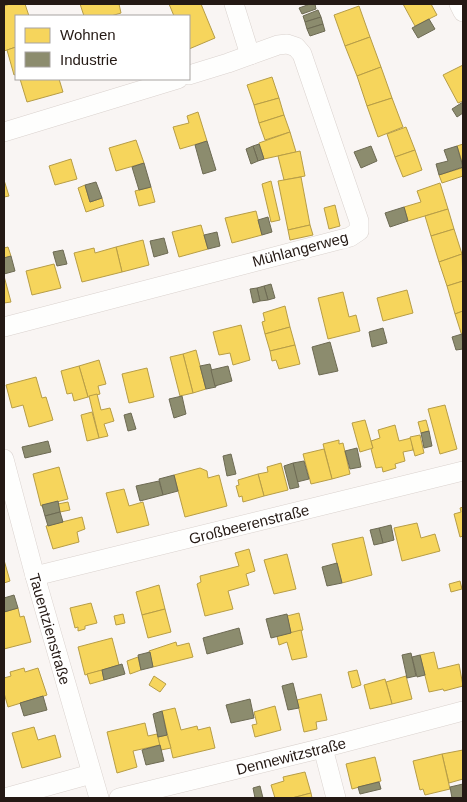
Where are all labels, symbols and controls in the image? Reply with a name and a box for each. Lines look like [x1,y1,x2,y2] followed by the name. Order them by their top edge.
[15,15,190,80] legend
[60,26,116,43] text: Wohnen
[60,51,118,68] text: Industrie
[250,228,350,270] street label: Mühlangerweg
[187,501,311,547] street label: Großbeerenstraße
[26,571,74,687] street label: Tauentzienstraße
[234,734,348,778] street label: Dennewitzstraße

